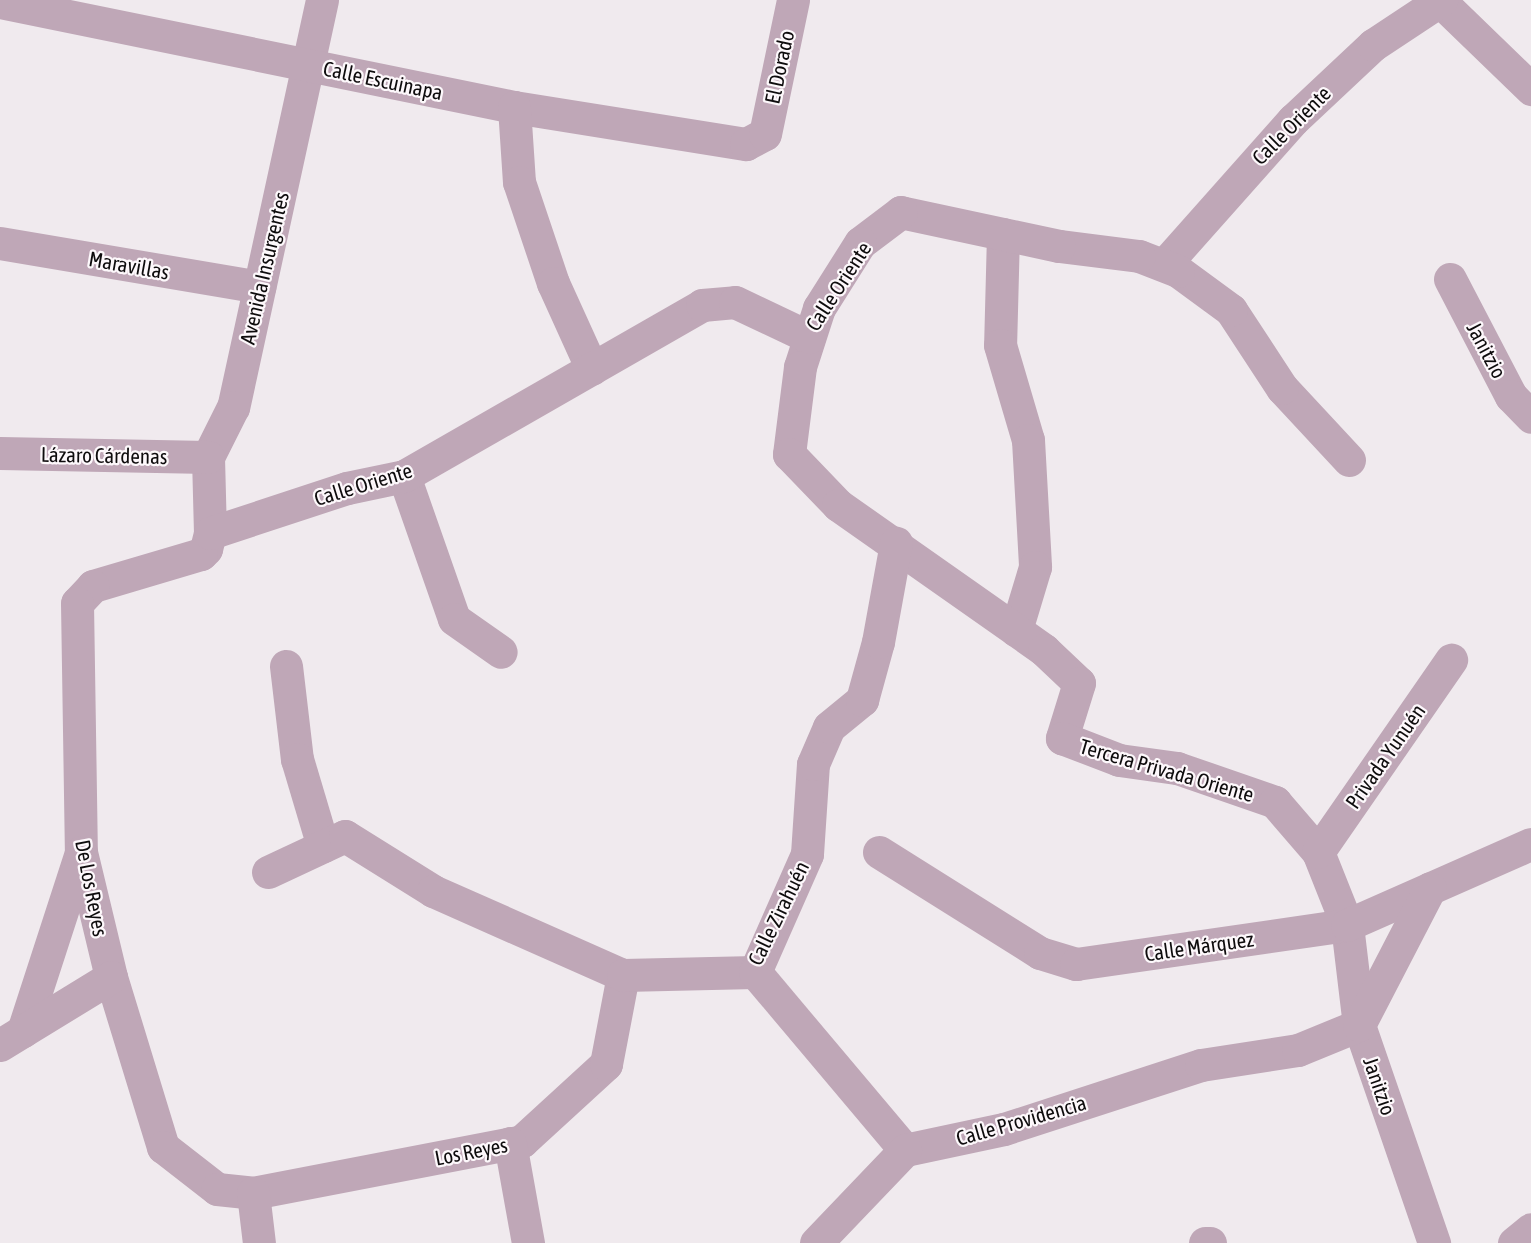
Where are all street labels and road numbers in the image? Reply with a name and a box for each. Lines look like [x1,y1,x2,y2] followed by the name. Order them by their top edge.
[759,28,799,106] street label: El Dorado
[321,55,445,105] street label: Calle Escuinapa
[1246,80,1336,170] street label: Calle Oriente
[234,189,294,347] street label: Avenida Insurgentes
[800,237,876,335] street label: Calle Oriente
[87,246,171,284] street label: Maravillas
[1462,318,1512,382] street label: Janitzio
[41,441,167,469] street label: Lázaro Cárdenas
[311,457,415,511] street label: Calle Oriente
[1340,699,1430,813] street label: Privada Yunuén
[1077,733,1257,807] street label: Tercera Privada Oriente
[70,838,114,938] street label: De Los Reyes
[742,857,814,969] street label: Calle Zirahuén
[1143,926,1255,966] street label: Calle Márquez
[1358,1054,1402,1118] street label: Janitzio
[953,1089,1089,1151] street label: Calle Providencia
[433,1132,509,1170] street label: Los Reyes

